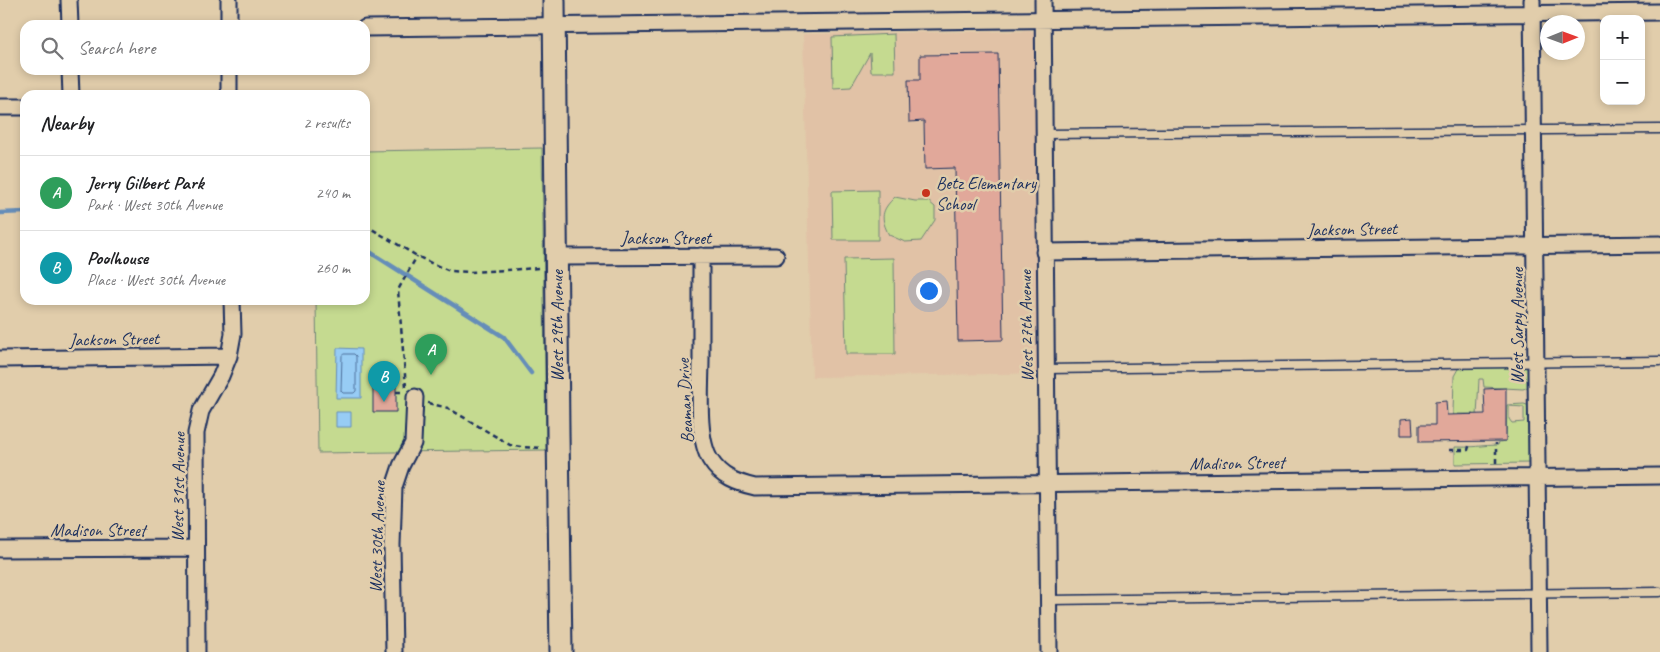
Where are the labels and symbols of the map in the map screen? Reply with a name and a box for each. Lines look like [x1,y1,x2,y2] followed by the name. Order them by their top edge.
[1540,15,1585,60] north arrow
[936,172,1038,215] place label: Betz Elementary School
[920,187,932,199] marker: Betz Elementary School
[1306,217,1399,241] street label: Jackson Street
[620,227,713,249] street label: Jackson Street
[1506,267,1528,384] street label: West Sarpy Avenue
[546,269,568,382] street label: West 29th Avenue
[1014,269,1038,382] street label: West 27th Avenue
[916,278,942,304] your location
[68,327,161,351] street label: Jackson Street
[415,334,447,375] pin: A
[672,357,698,444] street label: Beaman Drive
[368,361,400,402] pin: B
[166,431,190,542] street label: West 31st Avenue
[1189,451,1288,475] street label: Madison Street
[364,480,390,593] street label: West 30th Avenue
[50,519,149,541] street label: Madison Street

